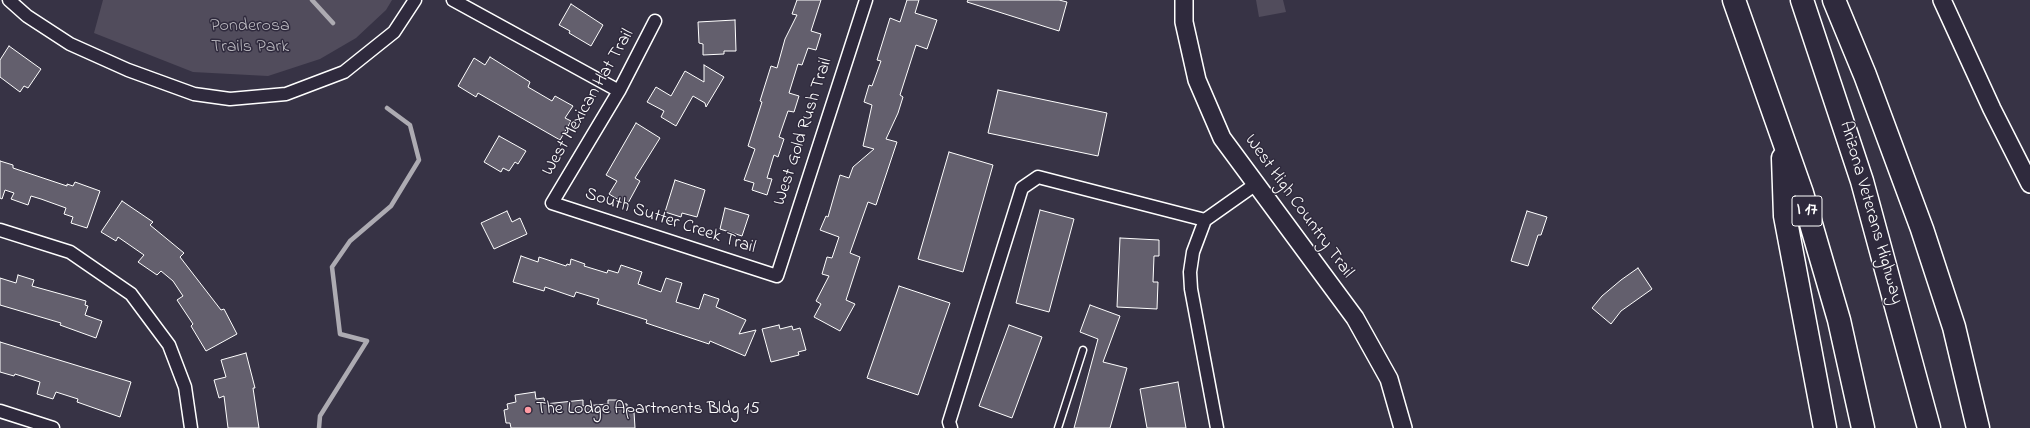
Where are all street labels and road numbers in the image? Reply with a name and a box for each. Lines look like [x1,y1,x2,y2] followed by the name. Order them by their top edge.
[538,26,640,180] street label: West Mexican Hat Trail
[770,56,838,208] street label: West Gold Rush Trail
[1833,119,1907,307] street label: Arizona Veterans Highway
[1239,131,1357,283] street label: West High Country Trail
[582,184,758,260] street label: South Sutter Creek Trail
[1792,196,1822,226] road number: I 17

